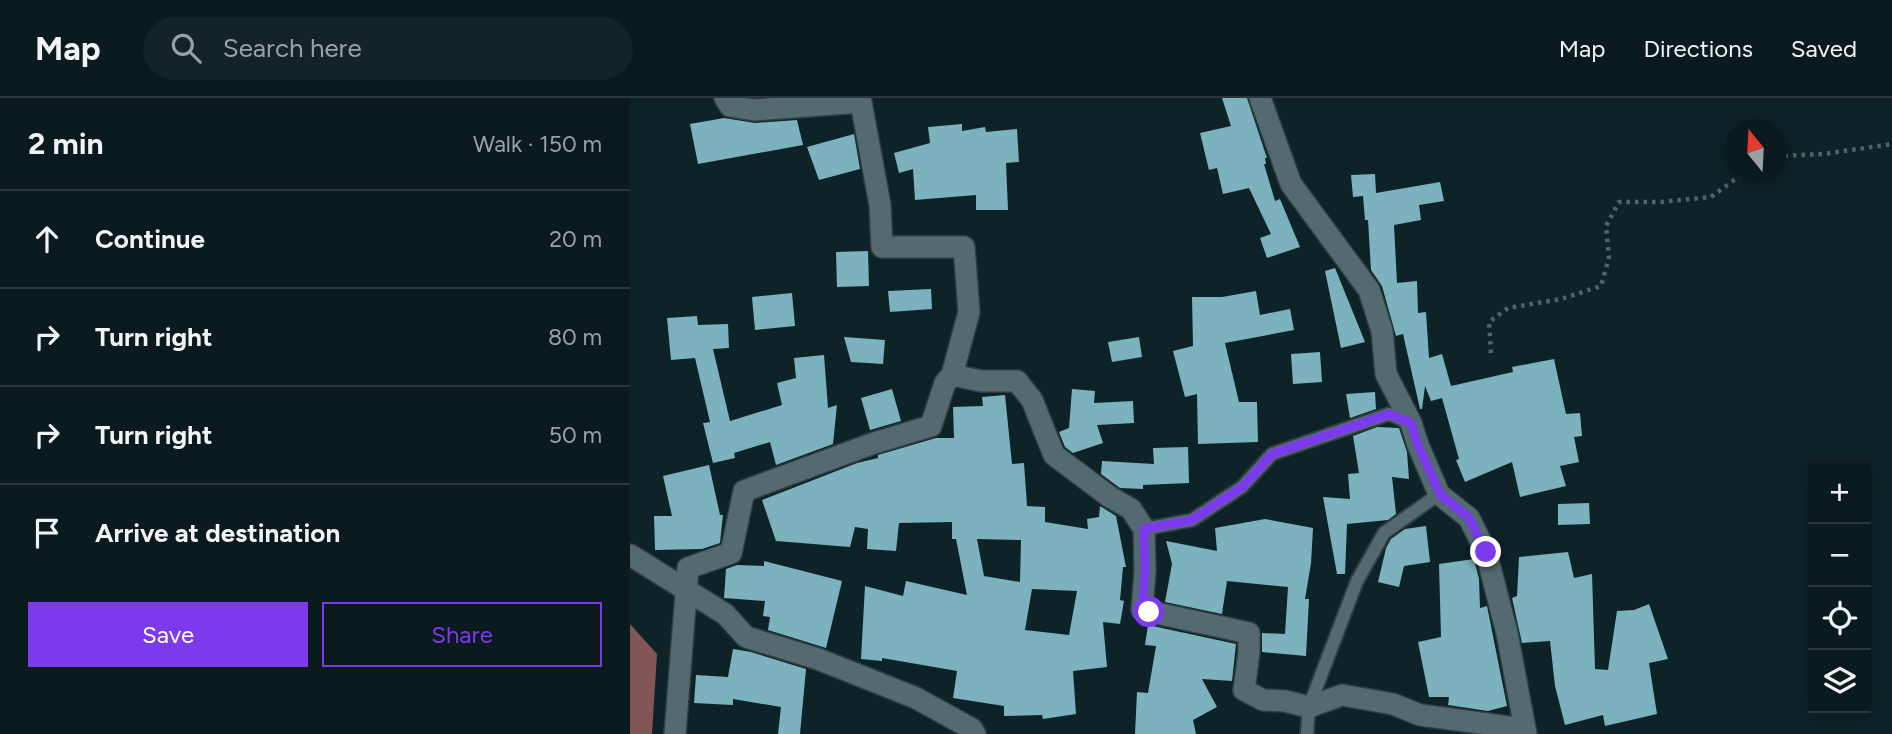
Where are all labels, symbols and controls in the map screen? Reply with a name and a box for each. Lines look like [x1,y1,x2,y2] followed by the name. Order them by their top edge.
[143,17,633,80] search box
[35,29,101,68] text: Map
[167,29,205,67] icon: search
[223,32,362,64] text: Search here
[1559,34,1605,63] text: Map
[1643,34,1753,63] text: Directions
[1791,34,1857,63] text: Saved
[1724,119,1787,182] north arrow
[28,125,104,162] text: 2 min
[473,130,602,158] text: Walk · 150 m
[28,220,66,258] icon: ahead
[95,223,205,255] text: Continue
[549,225,602,253] text: 20 m
[28,318,66,356] icon: right
[95,321,212,353] text: Turn right
[548,323,602,351] text: 80 m
[28,416,66,454] icon: right
[95,419,212,451] text: Turn right
[549,421,602,449] text: 50 m
[1808,461,1871,713] map controls
[1808,461,1871,524] button: +
[28,514,66,552] icon: arrive
[95,517,340,549] text: Arrive at destination
[1808,524,1871,587] button: −
[1470,536,1501,567] route end
[1808,587,1871,650] button: locate
[1133,596,1164,627] route start
[28,602,308,667] button: Save
[322,602,602,667] button: Share
[1808,650,1871,713] button: layers

